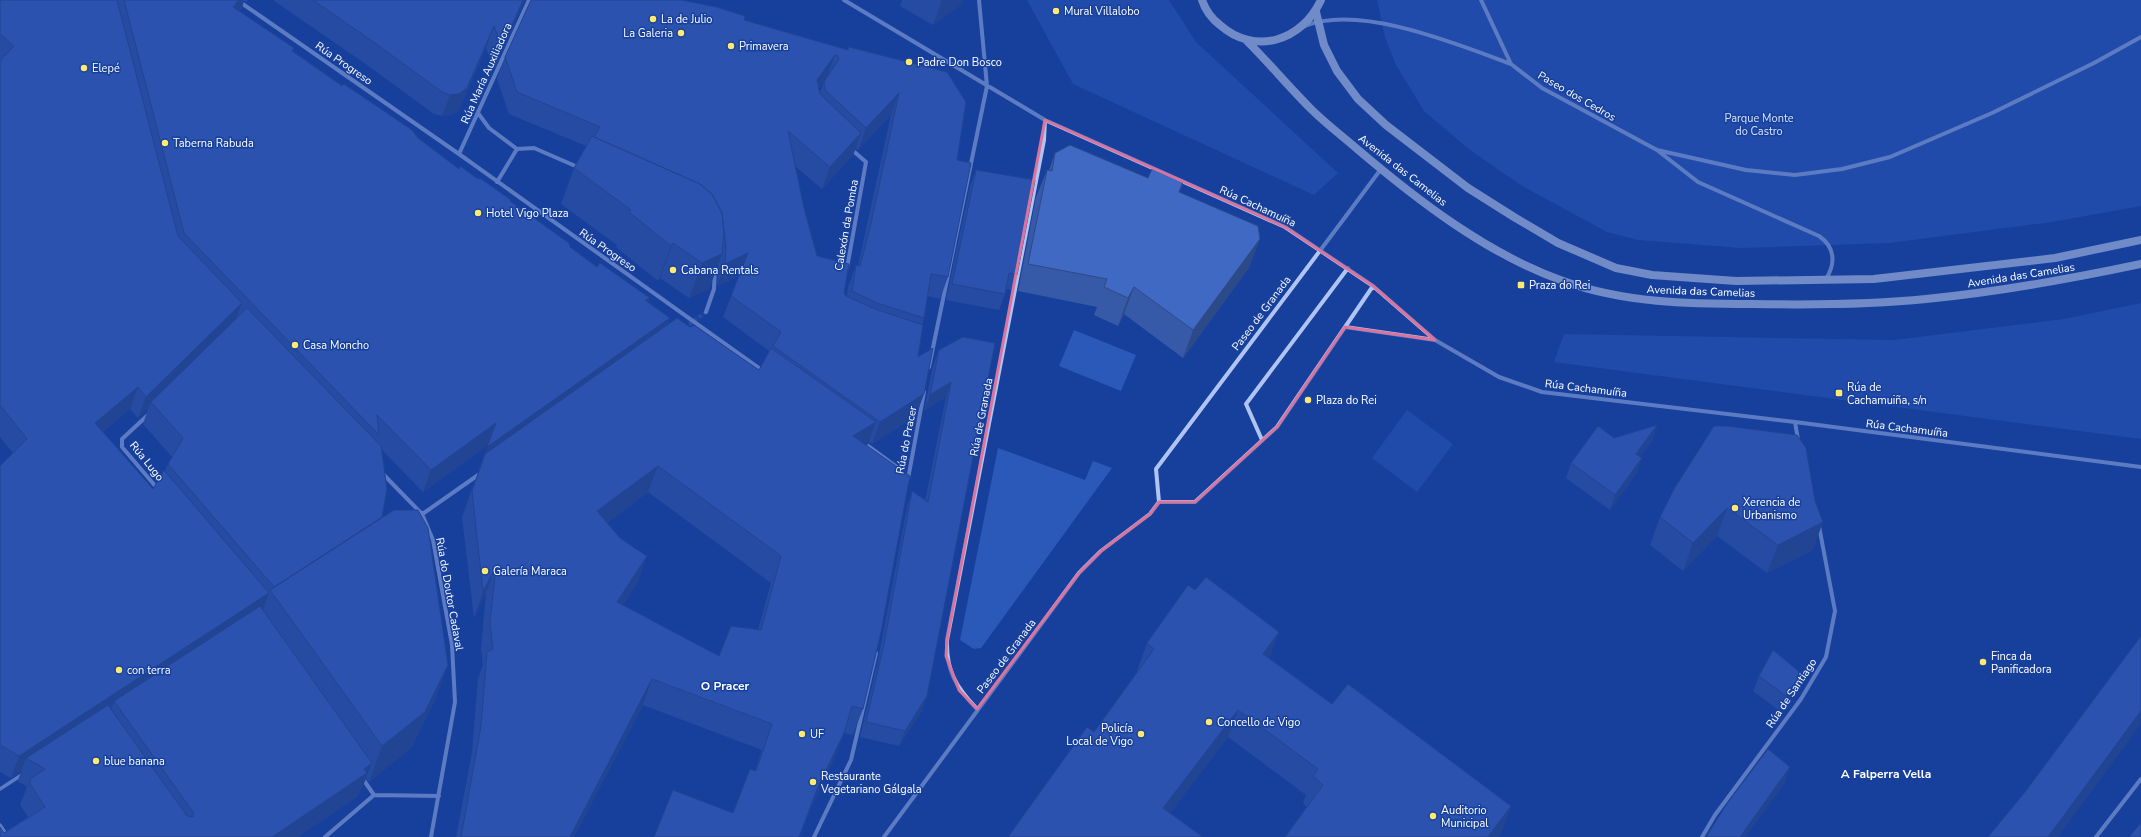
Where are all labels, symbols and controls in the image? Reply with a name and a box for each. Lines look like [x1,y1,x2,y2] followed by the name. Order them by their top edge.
[1064,4,1140,19] place label: Mural Villalobo
[1051,6,1061,16] marker: Mural Villalobo
[661,12,712,27] place label: La de Julio
[648,14,658,24] marker: La de Julio
[457,20,516,126] street label: Rúa María Auxiliadora
[623,26,673,41] place label: La Galeria
[676,28,686,38] marker: La Galeria
[312,38,375,89] street label: Rúa Progreso
[739,39,789,54] place label: Primavera
[726,41,736,51] marker: Primavera
[917,55,1002,70] place label: Padre Don Bosco
[904,57,914,67] marker: Padre Don Bosco
[92,61,120,76] place label: Elepé
[79,63,89,73] marker: Elepé
[1535,68,1619,125] street label: Paseo dos Cedros
[1724,111,1794,139] park label: Parque Monte do Castro
[1355,131,1450,210] street label: Avenida das Camelias
[173,136,254,151] place label: Taberna Rabuda
[160,138,170,148] marker: Taberna Rabuda
[831,178,862,272] street label: Calexón da Pomba
[1217,182,1299,231] street label: Rúa Cachamuíña
[486,206,569,221] place label: Hotel Vigo Plaza
[473,208,483,218] marker: Hotel Vigo Plaza
[576,225,639,276] street label: Rúa Progreso
[1966,260,2076,291] street label: Avenida das Camelias
[681,263,759,278] place label: Cabana Rentals
[668,265,678,275] marker: Cabana Rentals
[1228,273,1294,354] street label: Paseo de Granada
[1529,278,1590,293] place label: Praza do Rei
[1516,280,1526,290] marker: Praza do Rei
[1646,282,1756,301] street label: Avenida das Camelias
[303,338,369,353] place label: Casa Moncho
[290,340,300,350] marker: Casa Moncho
[1544,376,1628,401] street label: Rúa Cachamuíña
[967,377,996,457] street label: Rúa de Granada
[1847,380,1927,408] place label: Rúa de Cachamuiña, s/n
[1834,388,1844,398] marker: Rúa de Cachamuiña, s/n
[1316,393,1377,408] place label: Plaza do Rei
[1303,395,1313,405] marker: Plaza do Rei
[893,405,920,475] street label: Rúa do Pracer
[1865,416,1949,441] street label: Rúa Cachamuíña
[126,438,167,484] street label: Rúa Lugo
[1743,495,1801,523] place label: Xerencia de Urbanismo
[1730,503,1740,513] marker: Xerencia de Urbanismo
[432,536,467,653] street label: Rúa do Doutor Cadaval
[493,564,567,579] place label: Galería Maraca
[480,566,490,576] marker: Galería Maraca
[973,616,1039,697] street label: Paseo de Granada
[1991,649,2052,677] place label: Finca da Panificadora
[1763,656,1820,731] street label: Rúa de Santiago
[1978,657,1988,667] marker: Finca da Panificadora
[127,663,171,678] place label: con terra
[114,665,124,675] marker: con terra
[701,678,749,694] district label: O Pracer
[1217,715,1300,730] place label: Concello de Vigo
[1204,717,1214,727] marker: Concello de Vigo
[1066,721,1133,749] place label: Policía Local de Vigo
[810,727,824,742] place label: UF
[797,729,807,739] marker: UF
[1136,729,1146,739] marker: Policía Local de Vigo
[104,754,165,769] place label: blue banana
[91,756,101,766] marker: blue banana
[1841,766,1931,782] district label: A Falperra Vella
[820,769,922,797] place label: Restaurante Vegetariano Gálgala
[808,777,818,787] marker: Restaurante Vegetariano Gálgala
[1441,803,1489,831] place label: Auditorio Municipal
[1428,811,1438,821] marker: Auditorio Municipal

